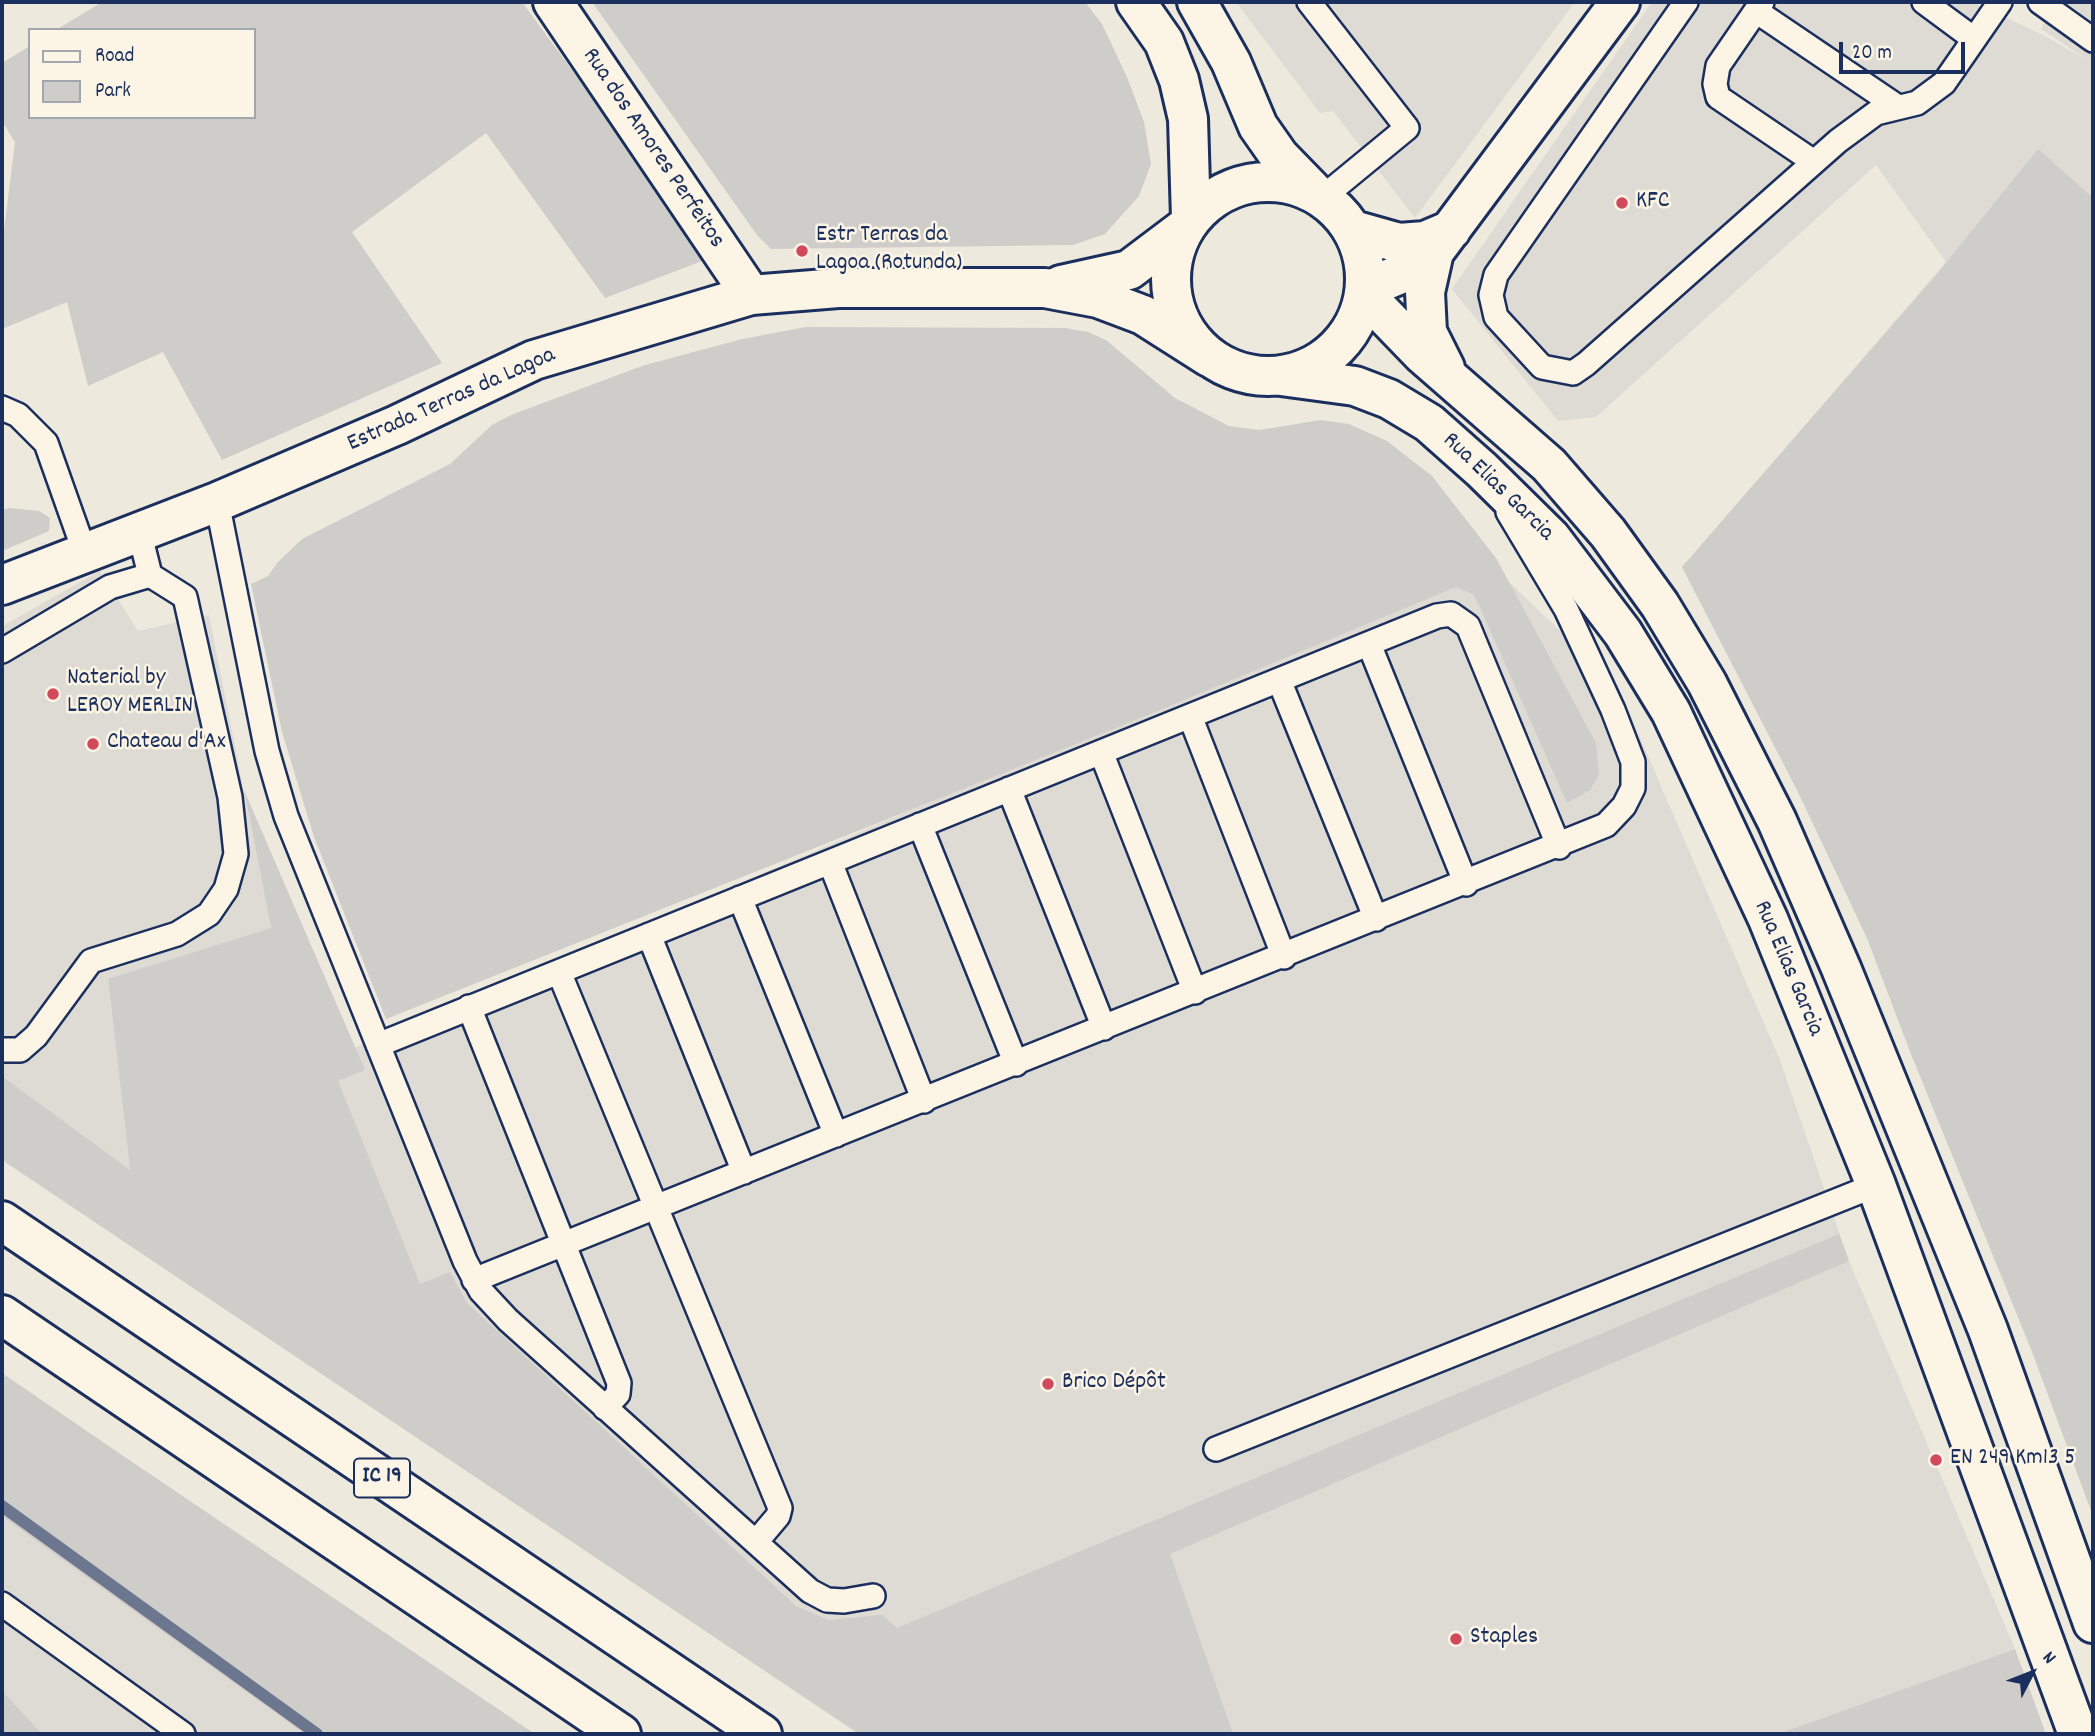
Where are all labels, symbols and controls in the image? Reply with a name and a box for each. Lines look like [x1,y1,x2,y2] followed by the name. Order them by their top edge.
[28,28,256,119] legend
[1843,28,1969,72] scale bar
[1852,39,1892,69] text: 20 m
[95,42,134,72] text: Road
[574,44,730,254] street label: Rua dos Amores Perfeitos
[95,77,131,107] text: Park
[1636,189,1670,217] place label: KFC
[1614,195,1630,211] marker: KFC
[816,223,962,279] place label: Estr Terras da Lagoa (Rotunda)
[794,243,810,259] marker: Estr Terras da Lagoa (Rotunda)
[344,342,560,460] street label: Estrada Terras da Lagoa
[1435,428,1559,548] street label: Rua Elias Garcia
[67,666,193,722] place label: Naterial by LEROY MERLIN
[45,686,61,702] marker: Naterial by LEROY MERLIN
[107,730,226,758] place label: Chateau d'Ax
[85,736,101,752] marker: Chateau d'Ax
[1746,897,1828,1041] street label: Rua Elias Garcia
[1062,1370,1166,1398] place label: Brico Dépôt
[1040,1376,1056,1392] marker: Brico Dépôt
[1950,1446,2075,1474] place label: EN 249 Km13 5
[1928,1452,1944,1468] marker: EN 249 Km13 5
[354,1458,410,1498] road number: IC 19
[1470,1625,1538,1653] place label: Staples
[1448,1631,1464,1647] marker: Staples
[1997,1638,2067,1708] north arrow
[2035,1646,2061,1671] text: N

